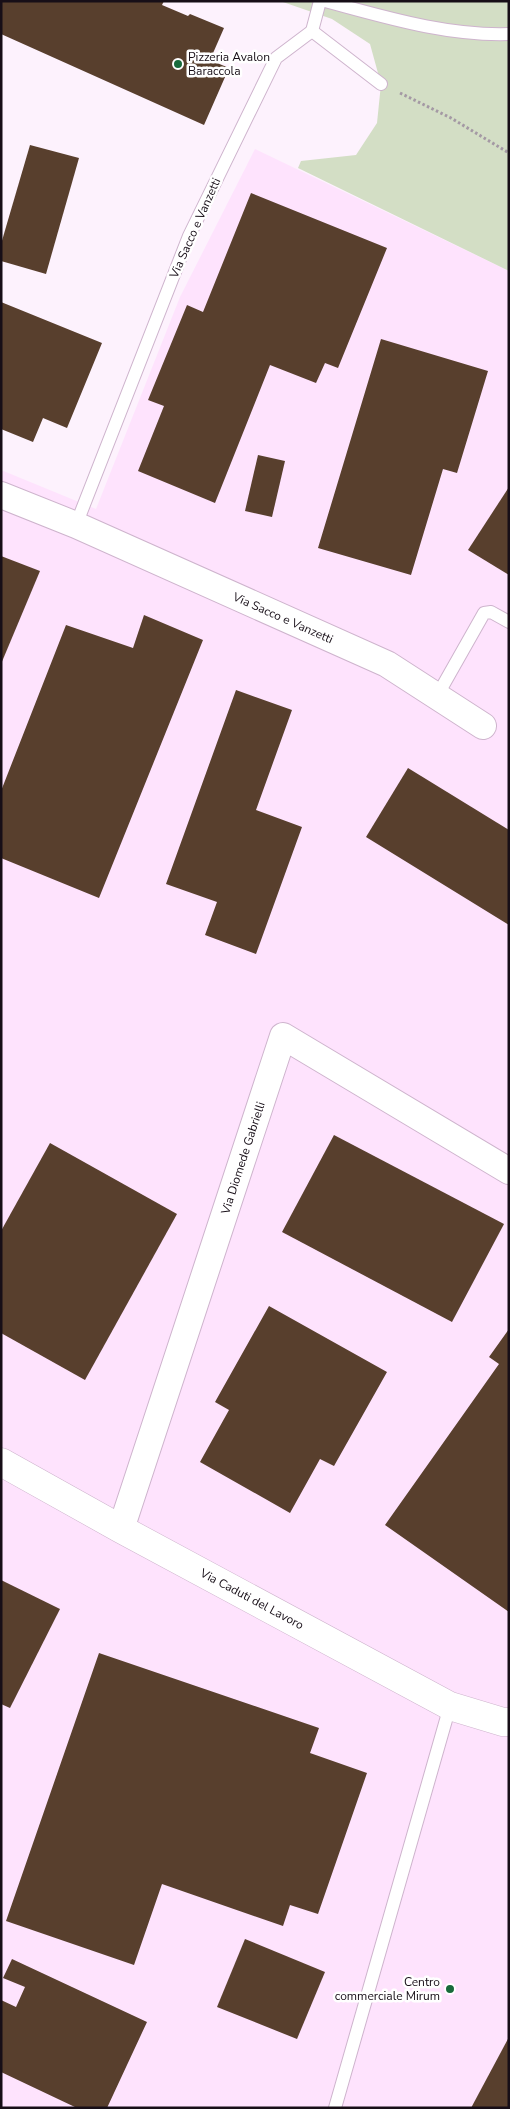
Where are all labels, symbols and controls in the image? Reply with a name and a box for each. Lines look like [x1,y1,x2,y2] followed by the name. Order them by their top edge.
[188,49,270,79] place label: Pizzeria Avalon Baraccola
[172,58,184,70] marker: Pizzeria Avalon Baraccola
[165,175,224,281] street label: Via Sacco e Vanzetti
[230,588,336,647] street label: Via Sacco e Vanzetti
[217,1100,269,1217] street label: Via Diomede Gabrielli
[197,1564,307,1633] street label: Via Caduti del Lavoro
[335,1974,440,2004] place label: Centro commerciale Mirum
[444,1983,456,1995] marker: Centro commerciale Mirum

